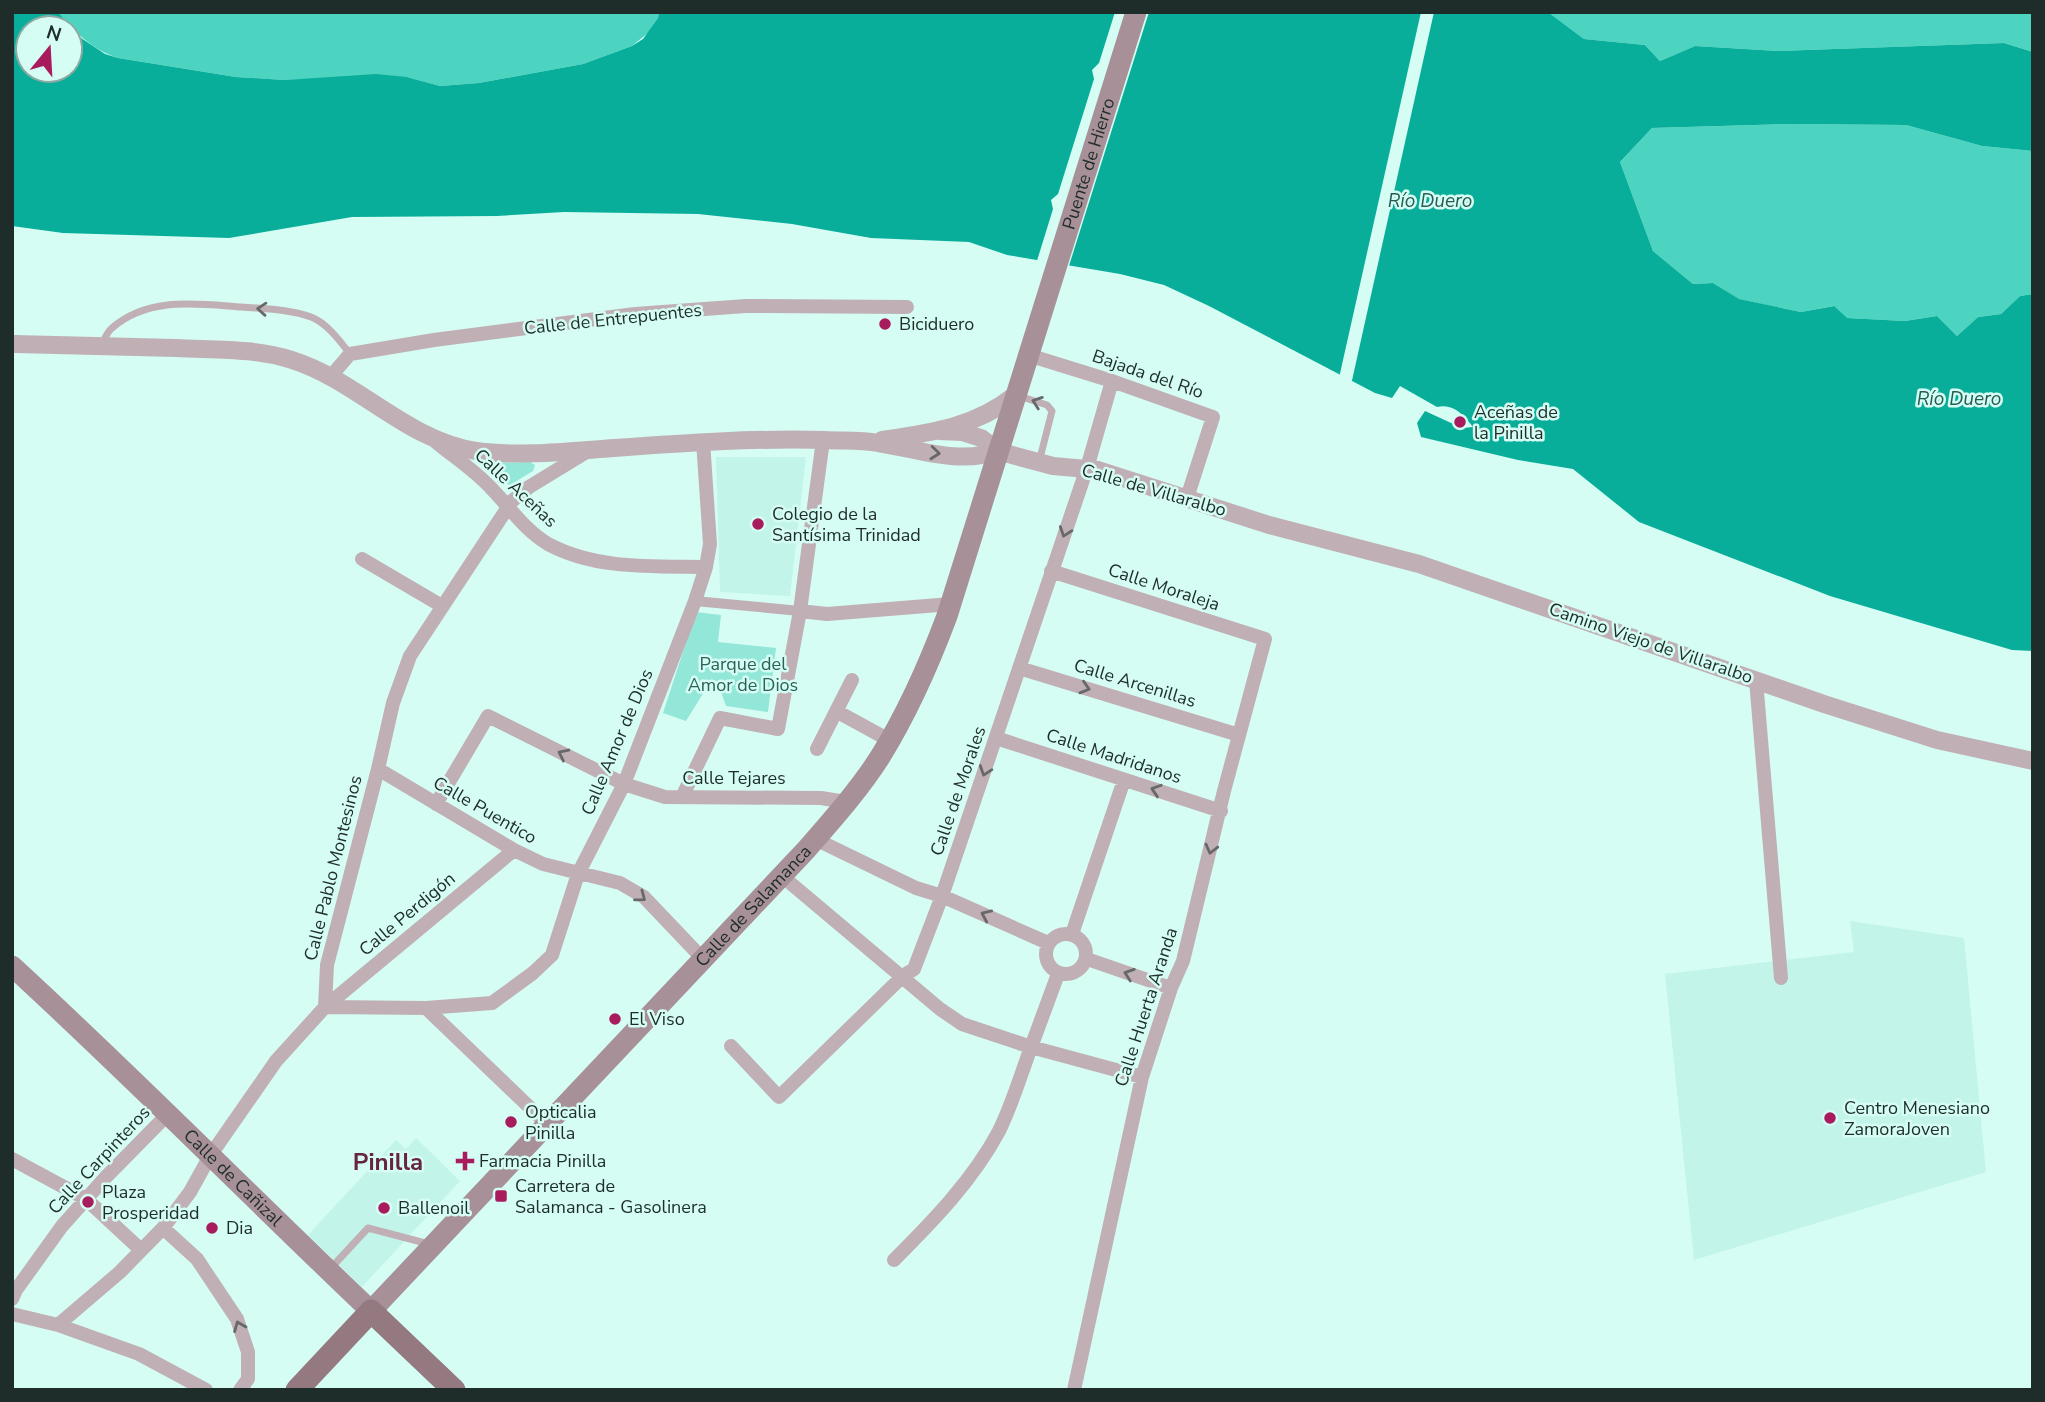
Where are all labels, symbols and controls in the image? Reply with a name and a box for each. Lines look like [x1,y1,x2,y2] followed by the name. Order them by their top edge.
[14,14,84,84] north arrow
[43,19,65,48] text: N
[1057,95,1120,232] street label: Puente de Hierro
[1388,188,1472,214] water label: Río Duero
[523,298,703,340] street label: Calle de Entrepuentes
[256,302,267,317] one-way arrow
[899,312,974,336] place label: Biciduero
[877,316,893,332] marker: Biciduero
[1089,344,1207,404] street label: Bajada del Río
[1917,386,2001,412] water label: Río Duero
[1031,396,1043,410] one-way arrow
[1474,400,1558,445] place label: Aceñas de la Pinilla
[1452,414,1468,430] marker: Aceñas de la Pinilla
[469,443,563,533] street label: Calle Aceñas
[929,446,941,461] one-way arrow
[1079,458,1229,522] street label: Calle de Villaralbo
[772,502,921,547] place label: Colegio de la Santísima Trinidad
[750,516,766,532] marker: Colegio de la Santísima Trinidad
[1059,526,1073,538] one-way arrow
[1105,558,1223,616] street label: Calle Moraleja
[1546,597,1756,689] street label: Camino Viejo de Villaralbo
[688,652,798,697] park label: Parque del Amor de Dios
[1071,653,1199,713] street label: Calle Arcenillas
[575,665,659,819] street label: Calle Amor de Dios
[1078,679,1090,694] one-way arrow
[925,723,991,859] street label: Calle de Morales
[1043,723,1185,789] street label: Calle Madridanos
[558,748,570,762] one-way arrow
[979,765,993,777] one-way arrow
[682,766,786,790] street label: Calle Tejares
[429,771,541,849] street label: Calle Puentico
[298,773,368,963] street label: Calle Pablo Montesinos
[1150,784,1162,798] one-way arrow
[690,840,817,972] street label: Calle de Salamanca
[1205,843,1219,855] one-way arrow
[354,867,460,961] street label: Calle Perdigón
[633,889,646,901] one-way arrow
[981,909,993,923] one-way arrow
[1109,924,1183,1090] street label: Calle Huerta Aranda
[1124,968,1136,982] one-way arrow
[629,1007,685,1031] place label: El Viso
[607,1011,623,1027] marker: El Viso
[1844,1096,1990,1141] place label: Centro Menesiano ZamoraJoven
[525,1100,597,1145] place label: Opticalia Pinilla
[43,1101,155,1219] street label: Calle Carpinteros
[1822,1110,1838,1126] marker: Centro Menesiano ZamoraJoven
[503,1114,519,1130] marker: Opticalia Pinilla
[178,1124,288,1232] street label: Calle de Cañizal
[353,1146,423,1178] district label: Pinilla
[479,1149,606,1173] place label: Farmacia Pinilla
[457,1153,473,1169] marker: Farmacia Pinilla
[515,1174,707,1219] place label: Carretera de Salamanca - Gasolinera
[102,1180,199,1225] place label: Plaza Prosperidad
[493,1188,509,1204] marker: Carretera de Salamanca - Gasolinera
[80,1194,96,1210] marker: Plaza Prosperidad
[398,1196,470,1220] place label: Ballenoil
[376,1200,392,1216] marker: Ballenoil
[226,1216,253,1240] place label: Dia
[204,1220,220,1236] marker: Dia
[233,1321,247,1333] one-way arrow

